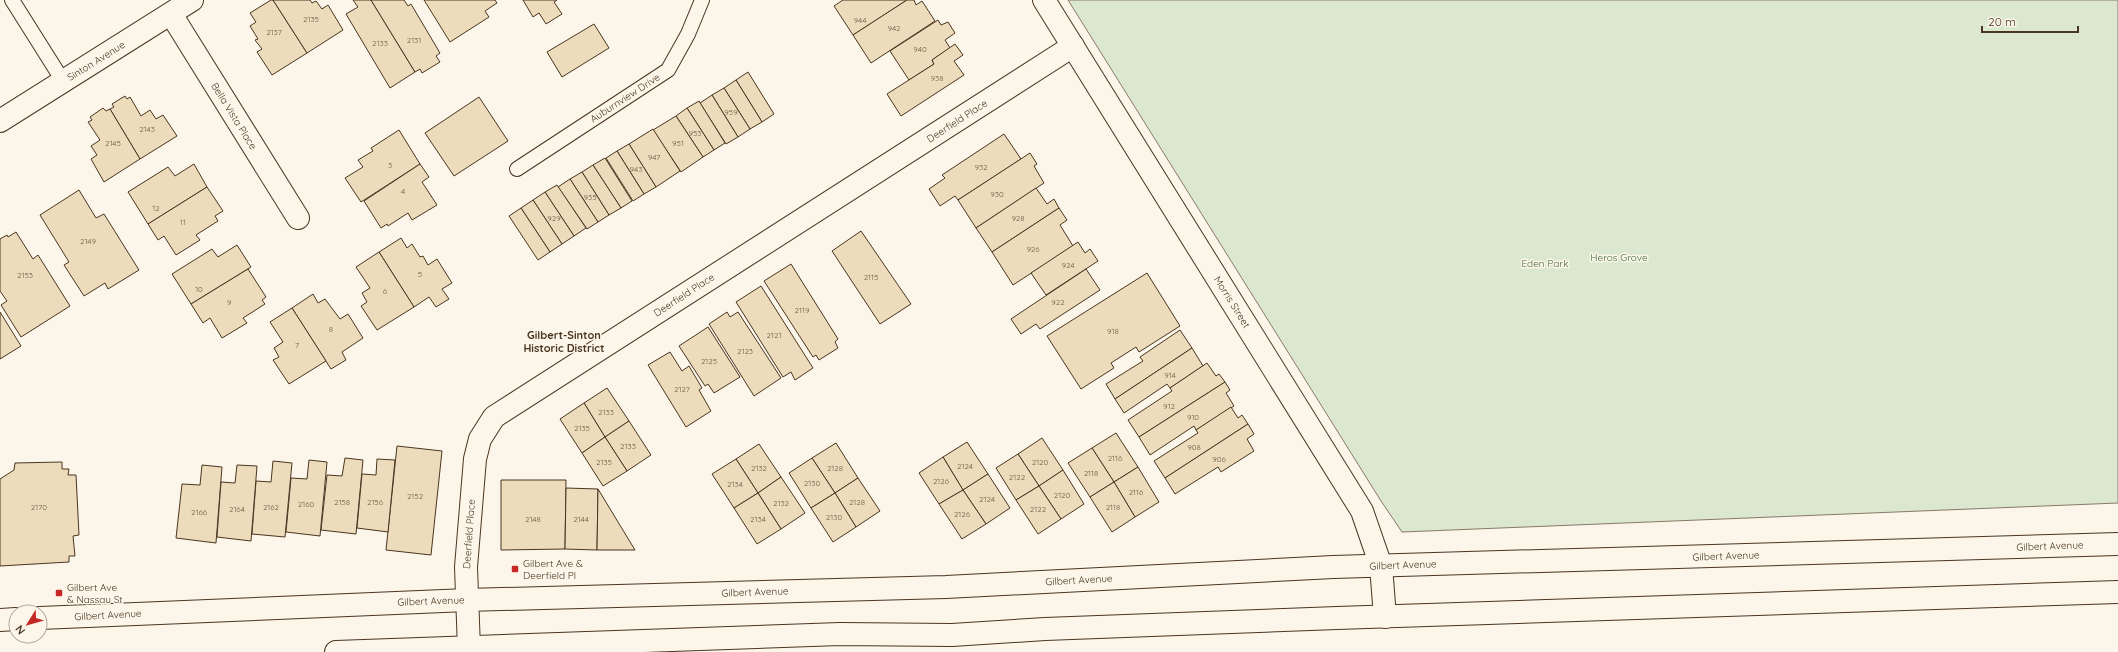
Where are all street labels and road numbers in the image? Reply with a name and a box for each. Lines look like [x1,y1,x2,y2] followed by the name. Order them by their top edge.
[65,38,128,84] street label: Sinton Avenue
[588,70,663,125] street label: Auburnview Drive
[208,80,260,152] street label: Bella Vista Place
[924,96,990,146] street label: Deerfield Place
[651,270,717,320] street label: Deerfield Place
[1211,274,1253,331] street label: Morris Street
[460,498,478,569] street label: Deerfield Place
[2016,538,2084,554] street label: Gilbert Avenue
[1692,548,1760,564] street label: Gilbert Avenue
[1369,557,1437,573] street label: Gilbert Avenue
[1045,572,1113,588] street label: Gilbert Avenue
[721,584,789,600] street label: Gilbert Avenue
[397,593,465,609] street label: Gilbert Avenue
[74,607,142,623] street label: Gilbert Avenue

